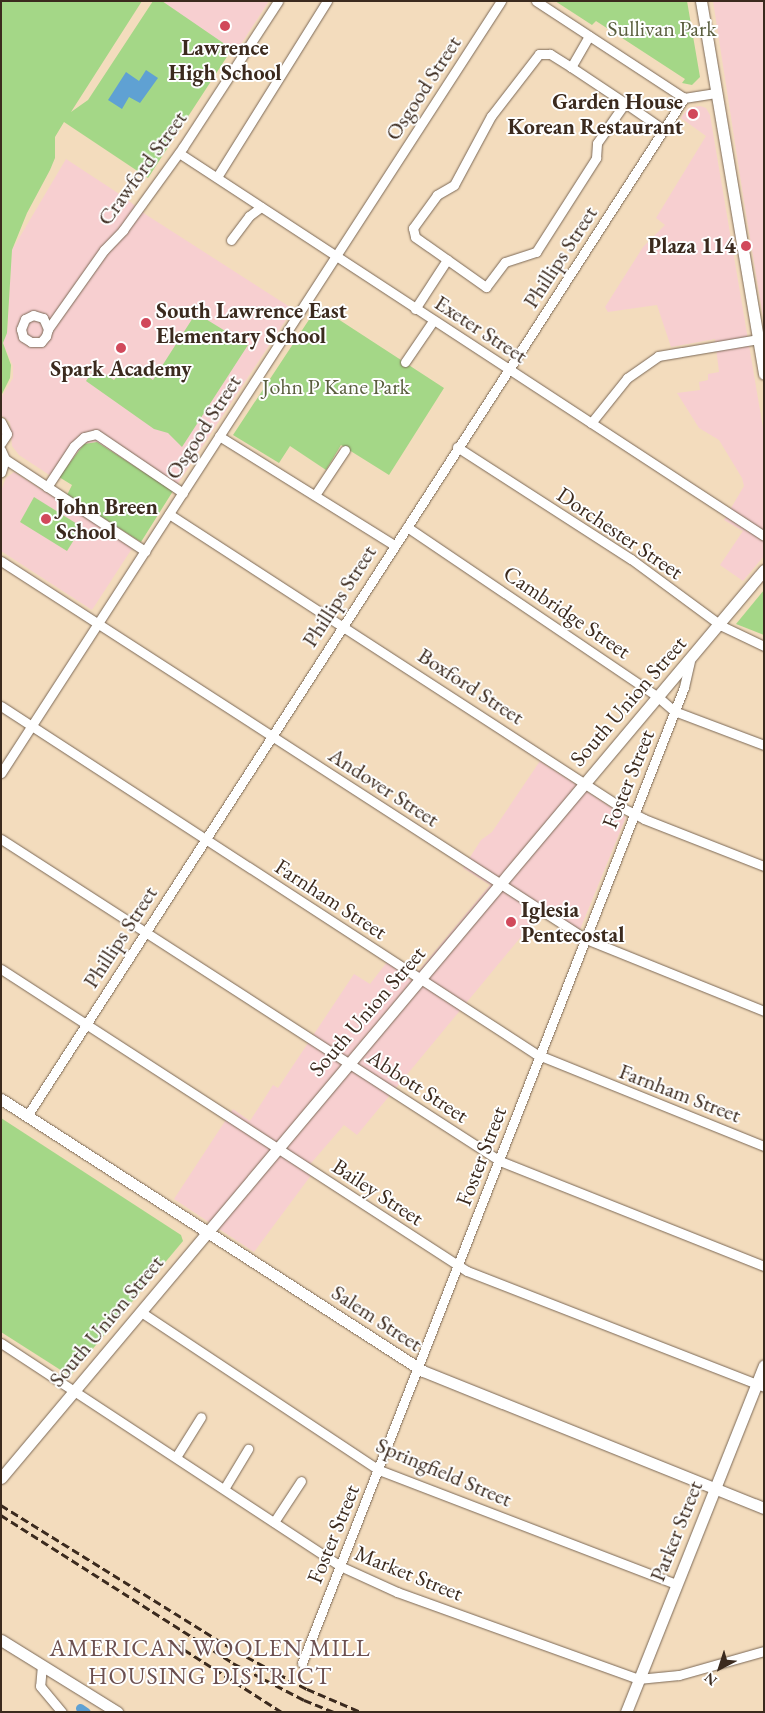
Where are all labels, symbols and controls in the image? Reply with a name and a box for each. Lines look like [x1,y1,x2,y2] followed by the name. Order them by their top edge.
[607,16,717,42] park label: Sullivan Park
[219,20,231,32] marker: Lawrence High School
[379,31,467,145] street label: Osgood Street
[169,34,281,86] place label: Lawrence High School
[507,88,683,140] place label: Garden House Korean Restaurant
[92,106,192,230] street label: Crawford Street
[687,108,699,120] marker: Garden House Korean Restaurant
[517,201,603,313] street label: Phillips Street
[648,233,736,259] place label: Plaza 114
[740,240,752,252] marker: Plaza 114
[430,289,532,369] street label: Exeter Street
[156,297,347,348] place label: South Lawrence East Elementary School
[140,317,152,329] marker: South Lawrence East Elementary School
[115,342,127,354] marker: Spark Academy
[50,356,192,382] place label: Spark Academy
[159,370,247,484] street label: Osgood Street
[262,374,410,400] park label: John P Kane Park
[552,481,688,585] street label: Dorchester Street
[56,493,158,544] place label: John Breen School
[40,513,52,525] marker: John Breen School
[296,540,382,652] street label: Phillips Street
[498,560,636,664] street label: Cambridge Street
[564,631,692,771] street label: South Union Street
[413,642,529,730] street label: Boxford Street
[596,726,660,832] street label: Foster Street
[324,742,444,832] street label: Andover Street
[270,853,392,945] street label: Farnham Street
[77,881,163,993] street label: Phillips Street
[521,896,624,948] place label: Iglesia Pentecostal
[505,916,517,928] marker: Iglesia Pentecostal
[303,941,431,1081] street label: South Union Street
[362,1044,474,1128] street label: Abbott Street
[615,1058,745,1128] street label: Farnham Street
[450,1103,512,1209] street label: Foster Street
[327,1153,429,1231] street label: Bailey Street
[43,1250,169,1392] street label: South Union Street
[327,1279,427,1357] street label: Salem Street
[372,1432,516,1512] street label: Springfield Street
[644,1477,708,1585] street label: Parker Street
[301,1481,365,1587] street label: Foster Street
[351,1539,467,1607] street label: Market Street
[47,1634,373,1690] district label: AMERICAN WOOLEN MILL HOUSING DISTRICT
[695,1643,745,1693] north arrow
[700,1669,720,1690] text: N

